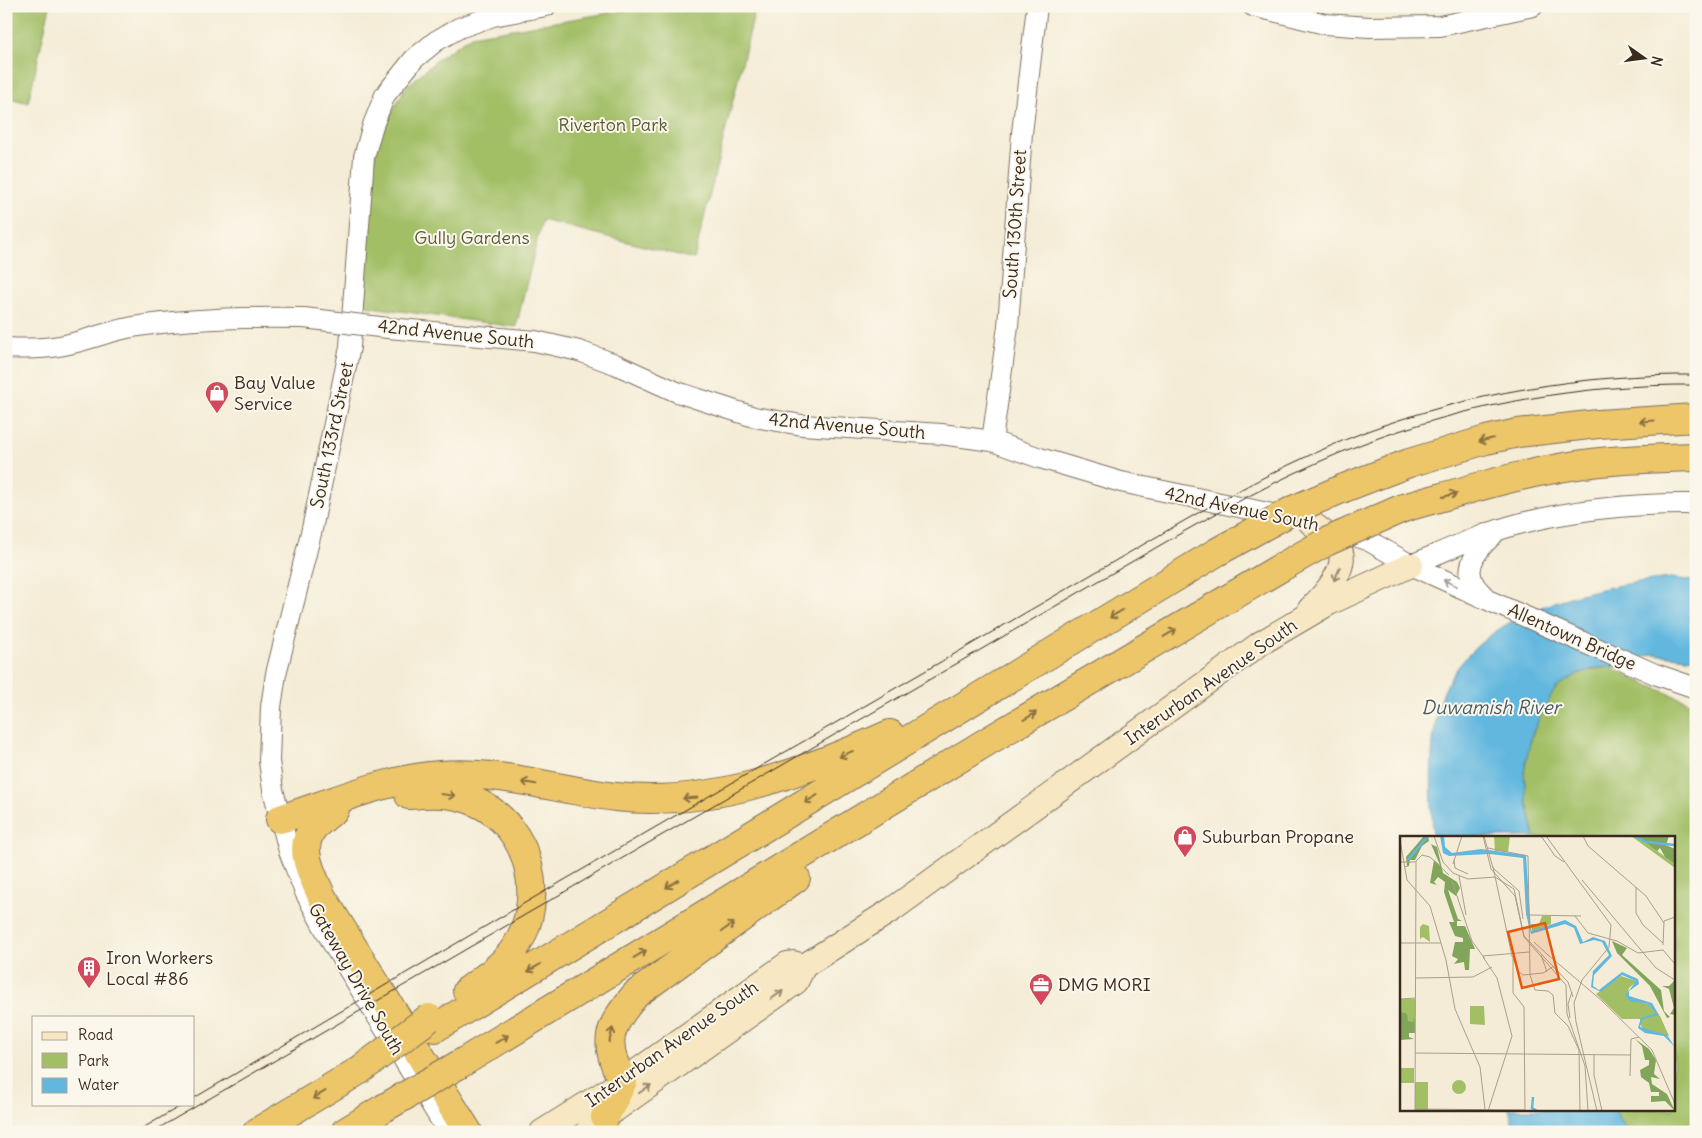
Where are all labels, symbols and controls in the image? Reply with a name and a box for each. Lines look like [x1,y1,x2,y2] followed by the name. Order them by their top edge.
[1620,32,1670,82] north arrow
[1647,54,1667,68] text: N
[558,113,668,136] park label: Riverton Park
[998,149,1031,299] street label: South 130th Street
[414,226,530,249] park label: Gully Gardens
[377,314,535,353] street label: 42nd Avenue South
[305,360,358,510] street label: South 133rd Street
[234,371,315,415] place label: Bay Value Service
[204,380,230,414] shop icon: Bay Value Service
[768,407,926,444] street label: 42nd Avenue South
[1639,416,1655,425] one-way arrow
[1479,436,1495,445] one-way arrow
[1163,481,1321,536] street label: 42nd Avenue South
[1442,489,1458,499] one-way arrow
[1331,566,1341,581] one-way arrow
[1443,578,1458,587] one-way arrow
[1504,598,1640,675] street label: Allentown Bridge
[1109,609,1123,619] one-way arrow
[1120,613,1301,750] street label: Interurban Avenue South
[1162,628,1176,638] one-way arrow
[1422,695,1563,719] water label: Duwamish River
[1023,711,1037,721] one-way arrow
[839,749,854,759] one-way arrow
[522,777,538,787] one-way arrow
[440,790,456,800] one-way arrow
[683,793,699,802] one-way arrow
[805,795,819,805] one-way arrow
[1172,824,1198,858] shop icon: Suburban Propane
[1202,825,1354,848] place label: Suburban Propane
[1400,836,1674,1110] inset map
[666,879,680,889] one-way arrow
[304,899,409,1059] street label: Gateway Drive South
[720,922,734,932] one-way arrow
[106,946,213,990] place label: Iron Workers Local #86
[633,948,647,958] one-way arrow
[76,955,102,989] building icon: Iron Workers Local #86
[527,964,541,974] one-way arrow
[1028,972,1054,1006] office icon: DMG MORI
[1058,973,1151,996] place label: DMG MORI
[581,975,762,1112] street label: Interurban Avenue South
[770,990,784,1000] one-way arrow
[32,1016,195,1106] legend
[78,1025,113,1044] text: Road
[607,1028,616,1044] one-way arrow
[494,1033,508,1043] one-way arrow
[78,1051,109,1070] text: Park
[78,1075,119,1094] text: Water
[638,1084,652,1094] one-way arrow
[312,1090,326,1100] one-way arrow

